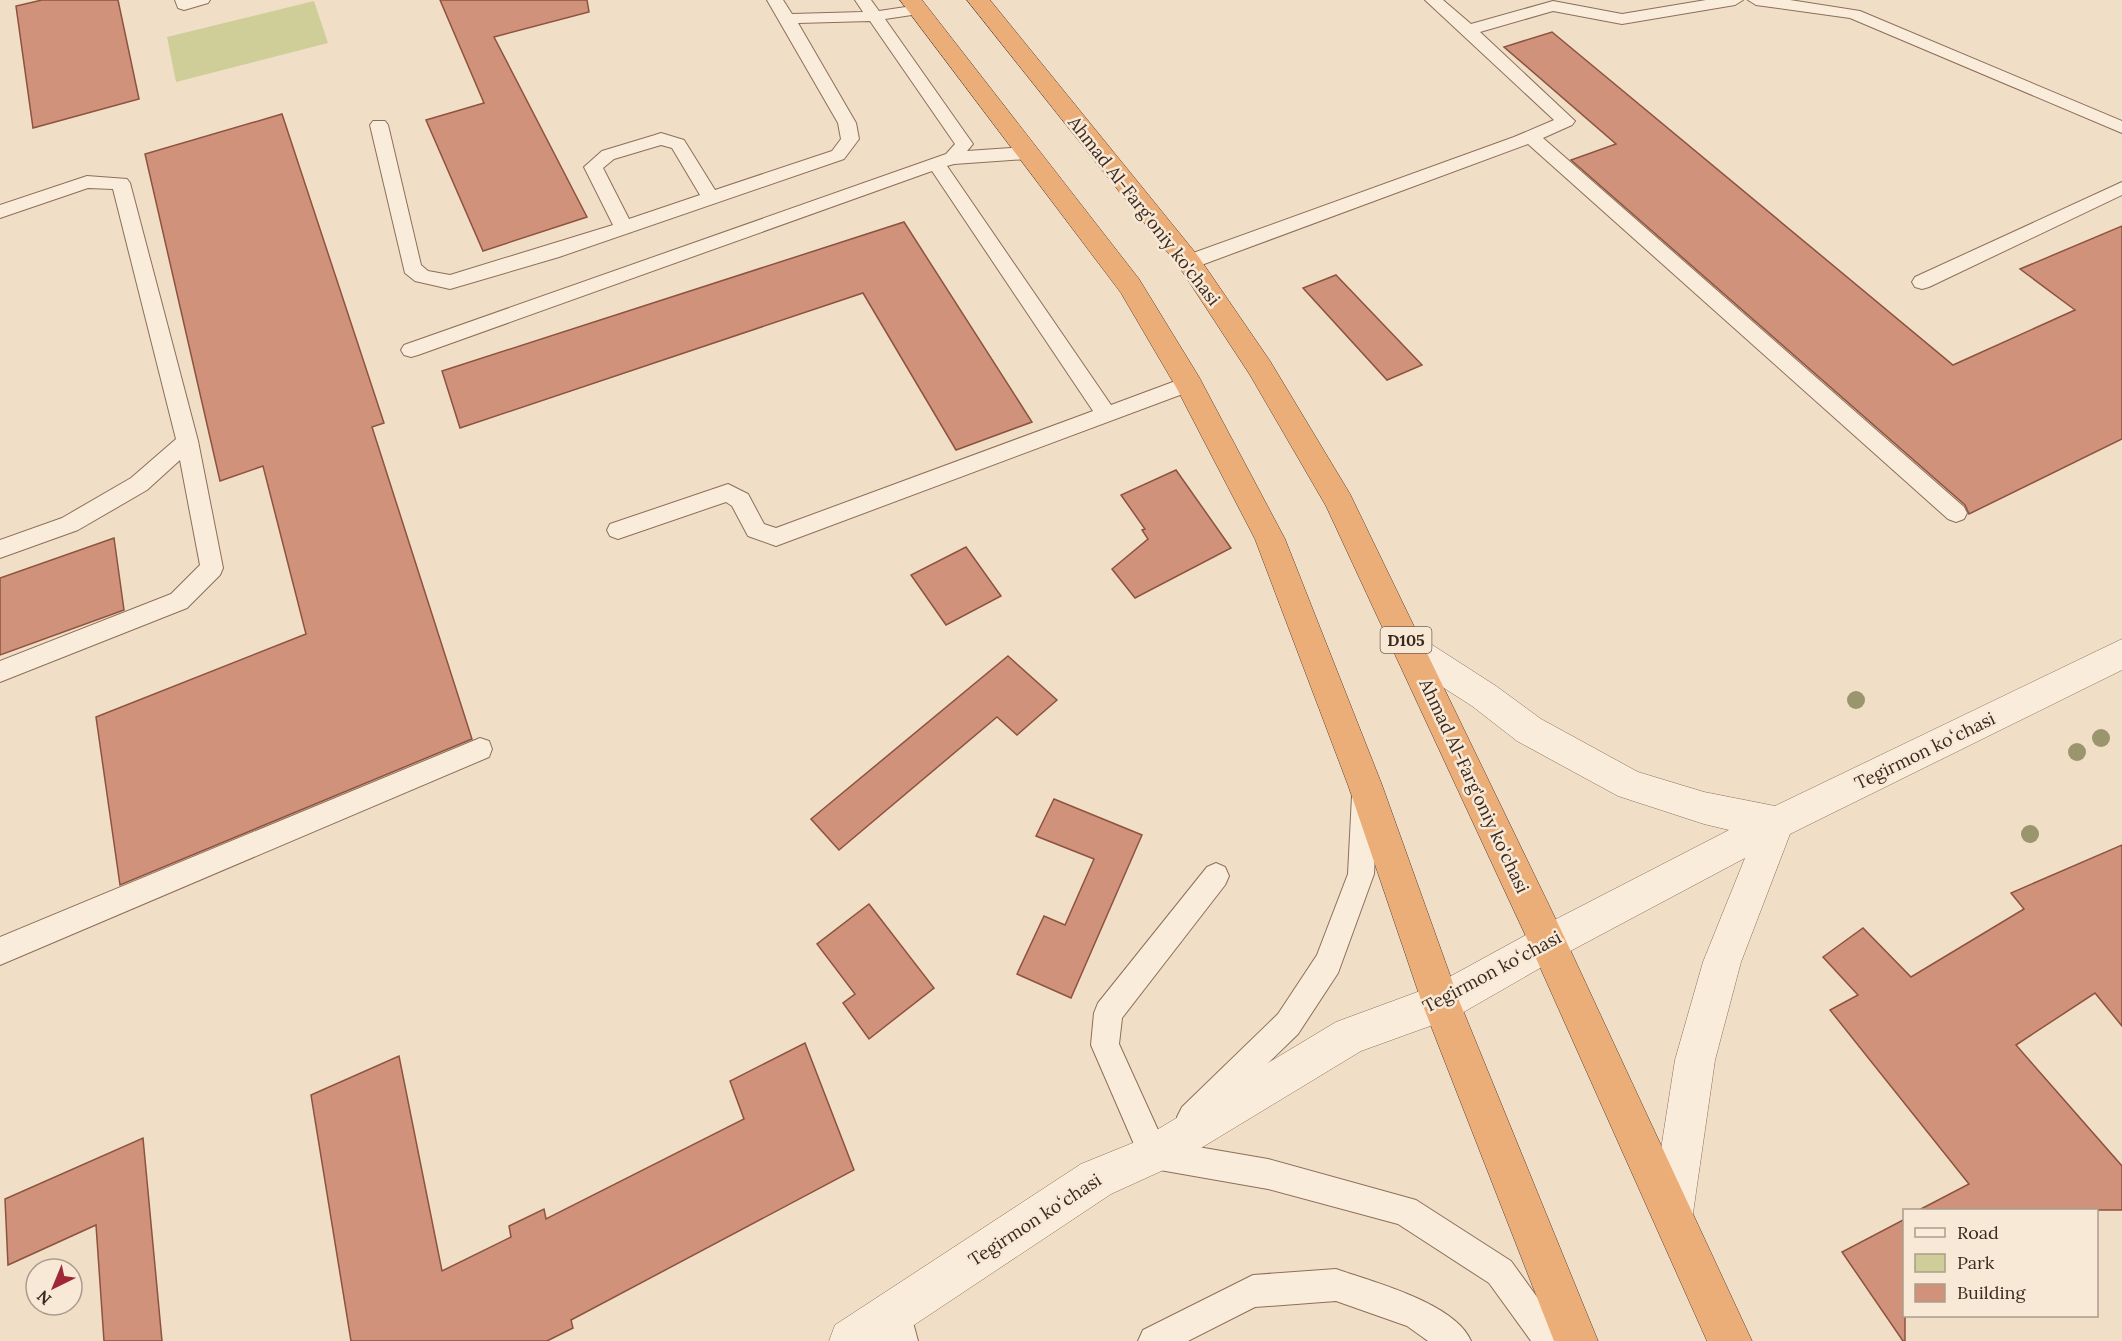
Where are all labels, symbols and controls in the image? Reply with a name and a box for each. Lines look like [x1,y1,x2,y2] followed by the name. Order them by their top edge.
[1063,111,1226,310] street label: Ahmad Al-Farg'oniy ko'chasi
[1380,627,1432,653] road number: D105
[1414,674,1534,897] street label: Ahmad Al-Farg'oniy ko'chasi
[1851,707,1999,795] street label: Tegirmon koʻchasi
[1419,925,1565,1018] street label: Tegirmon koʻchasi
[964,1168,1105,1271] street label: Tegirmon koʻchasi
[1903,1209,2098,1317] legend
[1957,1221,1999,1244] text: Road
[1957,1251,1995,1274] text: Park
[24,1257,84,1317] north arrow
[1957,1281,2027,1304] text: Building
[32,1286,55,1310] text: N

